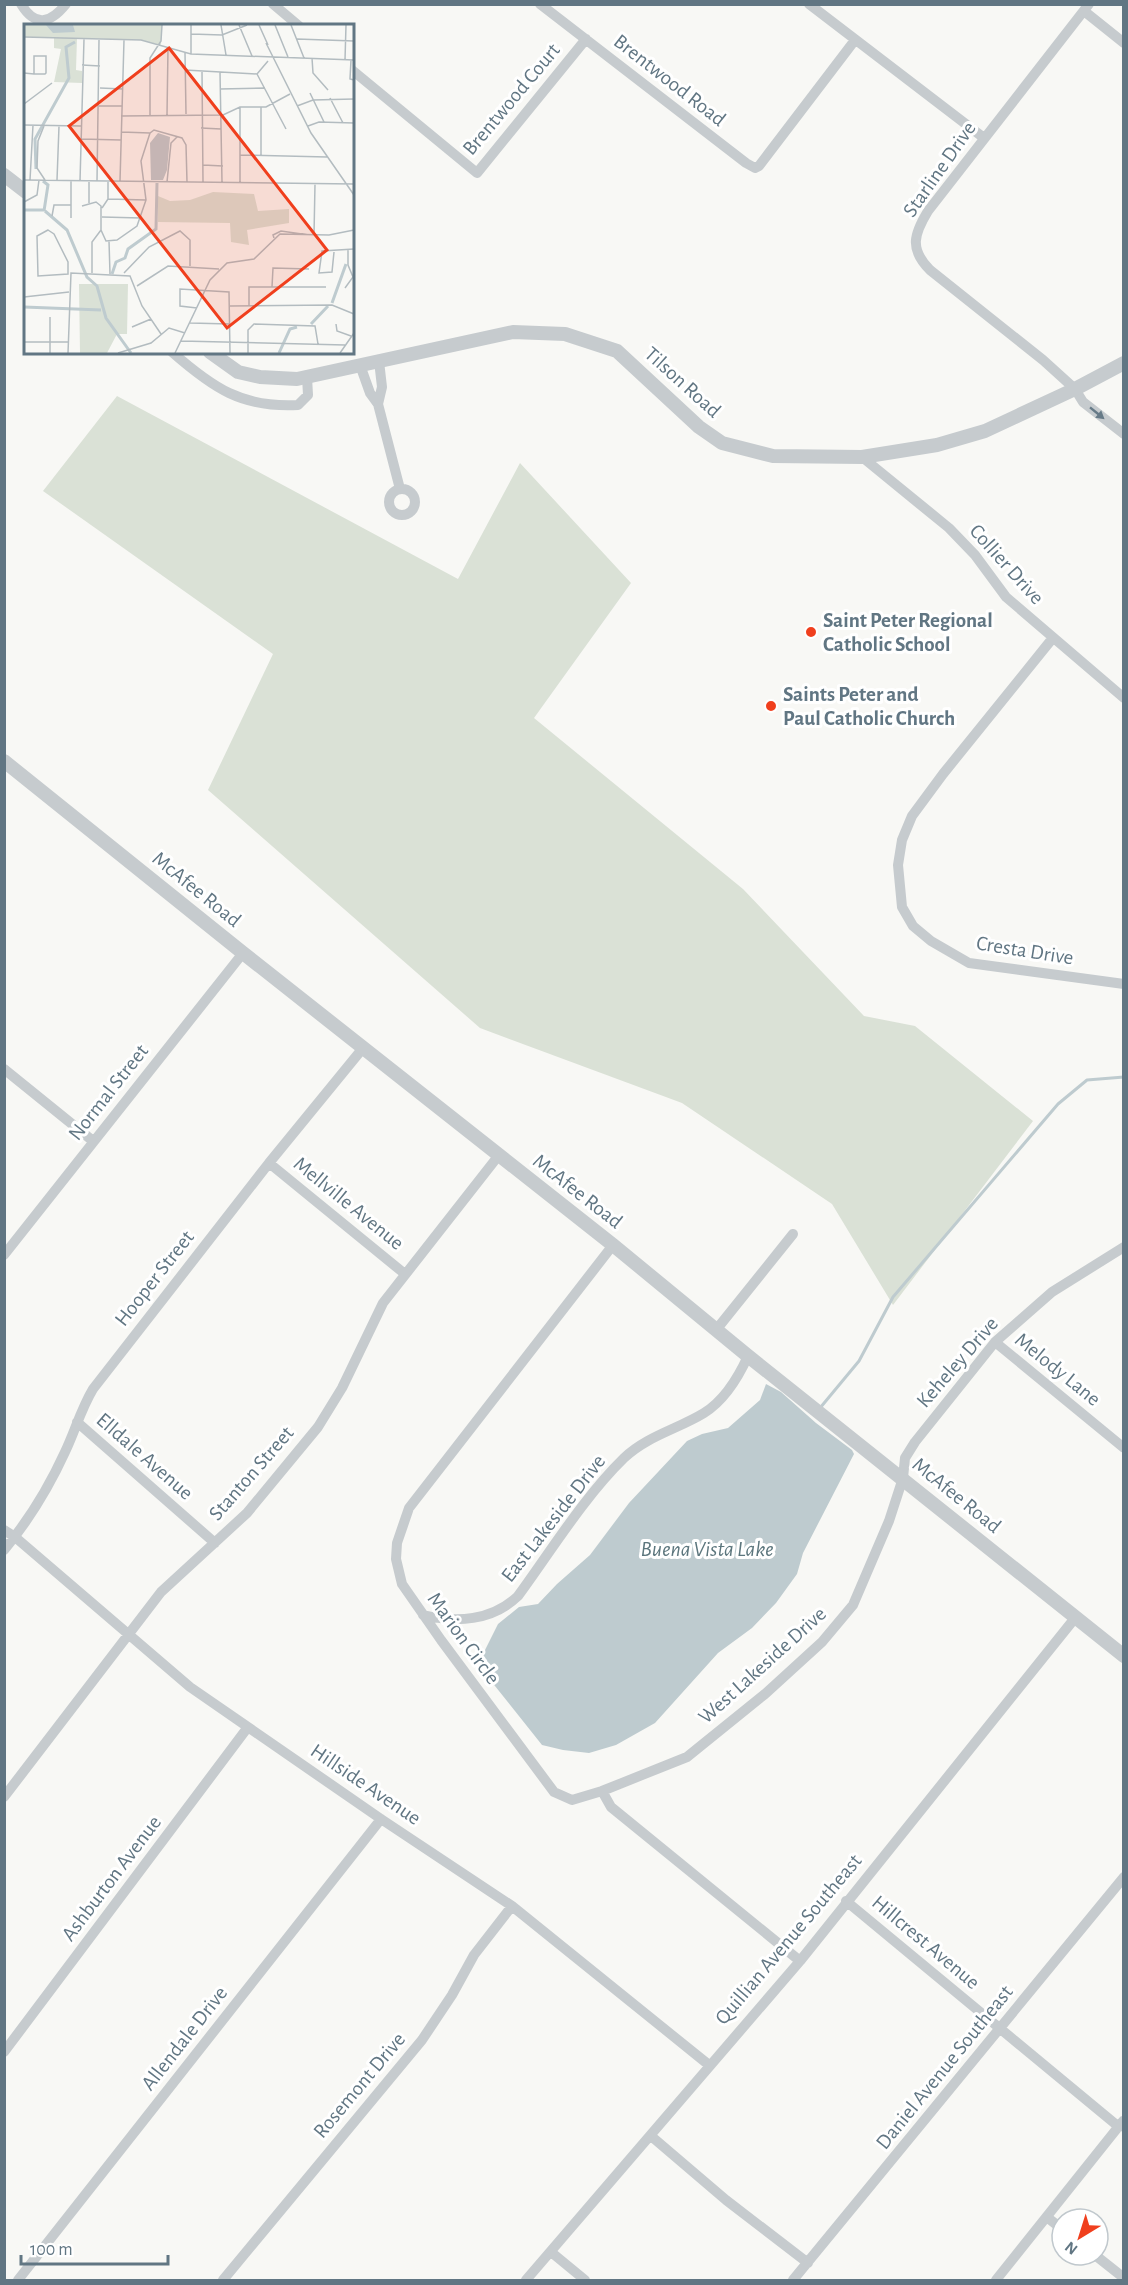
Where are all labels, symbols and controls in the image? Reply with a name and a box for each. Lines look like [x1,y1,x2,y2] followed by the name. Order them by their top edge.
[24,24,354,354] inset map
[610,30,730,130] street label: Brentwood Road
[459,39,564,159] street label: Brentwood Court
[899,118,980,221] street label: Starline Drive
[641,343,725,422] street label: Tilson Road
[1089,406,1104,419] one-way arrow
[965,520,1048,608] street label: Collier Drive
[823,610,993,655] place label: Saint Peter Regional Catholic School
[804,625,818,639] marker: Saint Peter Regional Catholic School
[783,684,955,729] place label: Saints Peter and Paul Catholic Church
[764,699,778,713] marker: Saints Peter and Paul Catholic Church
[149,848,245,931] street label: McAfee Road
[975,932,1075,969] street label: Cresta Drive
[65,1040,152,1144] street label: Normal Street
[529,1150,626,1233] street label: McAfee Road
[290,1153,408,1254] street label: Mellville Avenue
[111,1226,198,1330] street label: Hooper Street
[913,1313,1002,1412] street label: Keheley Drive
[1011,1329,1104,1410] street label: Melody Lane
[92,1409,197,1504] street label: Elldale Avenue
[205,1422,298,1524] street label: Stanton Street
[497,1451,609,1586] street label: East Lakeside Drive
[909,1454,1005,1537] street label: McAfee Road
[641,1538,774,1560] water label: Buena Vista Lake
[423,1588,504,1688] street label: Marion Circle
[695,1603,830,1728] street label: West Lakeside Drive
[307,1740,425,1829] street label: Hillside Avenue
[58,1812,165,1945] street label: Ashburton Avenue
[711,1850,866,2028] street label: Quillian Avenue Southeast
[868,1891,983,1993] street label: Hillcrest Avenue
[872,1981,1017,2153] street label: Daniel Avenue Southeast
[137,1982,231,2094] street label: Allendale Drive
[309,2029,409,2142] street label: Rosemont Drive
[1050,2207,1110,2267] north arrow
[21,2228,168,2266] scale bar
[1062,2238,1081,2258] text: N
[30,2241,73,2259] text: 100 m

